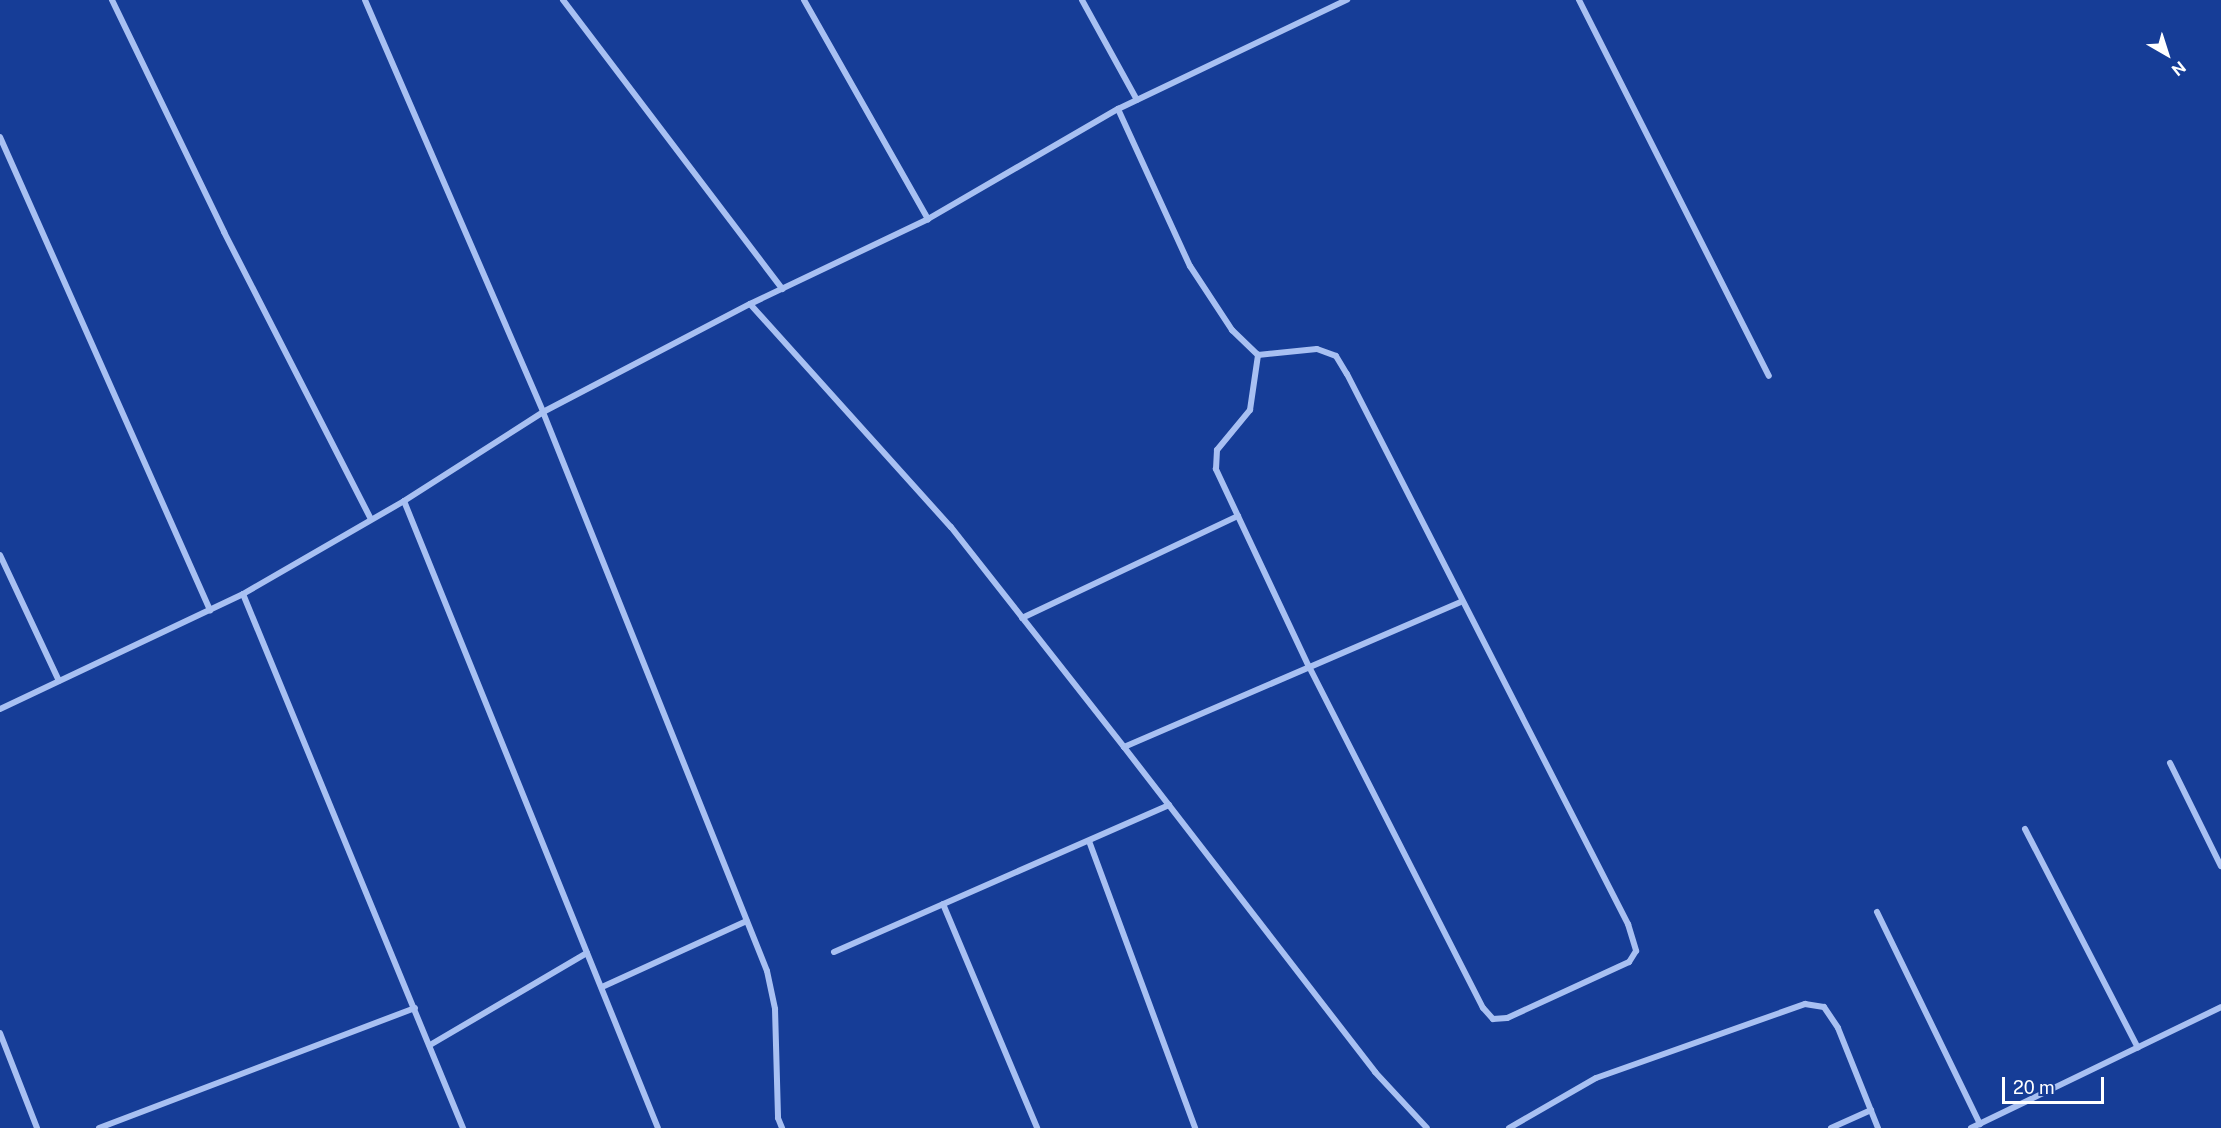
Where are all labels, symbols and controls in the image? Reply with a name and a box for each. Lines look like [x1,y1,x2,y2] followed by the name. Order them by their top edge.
[2137,24,2197,84] north arrow
[2168,57,2189,80] text: N
[2005,1065,2107,1103] scale bar
[2013,1077,2055,1098] text: 20 m

